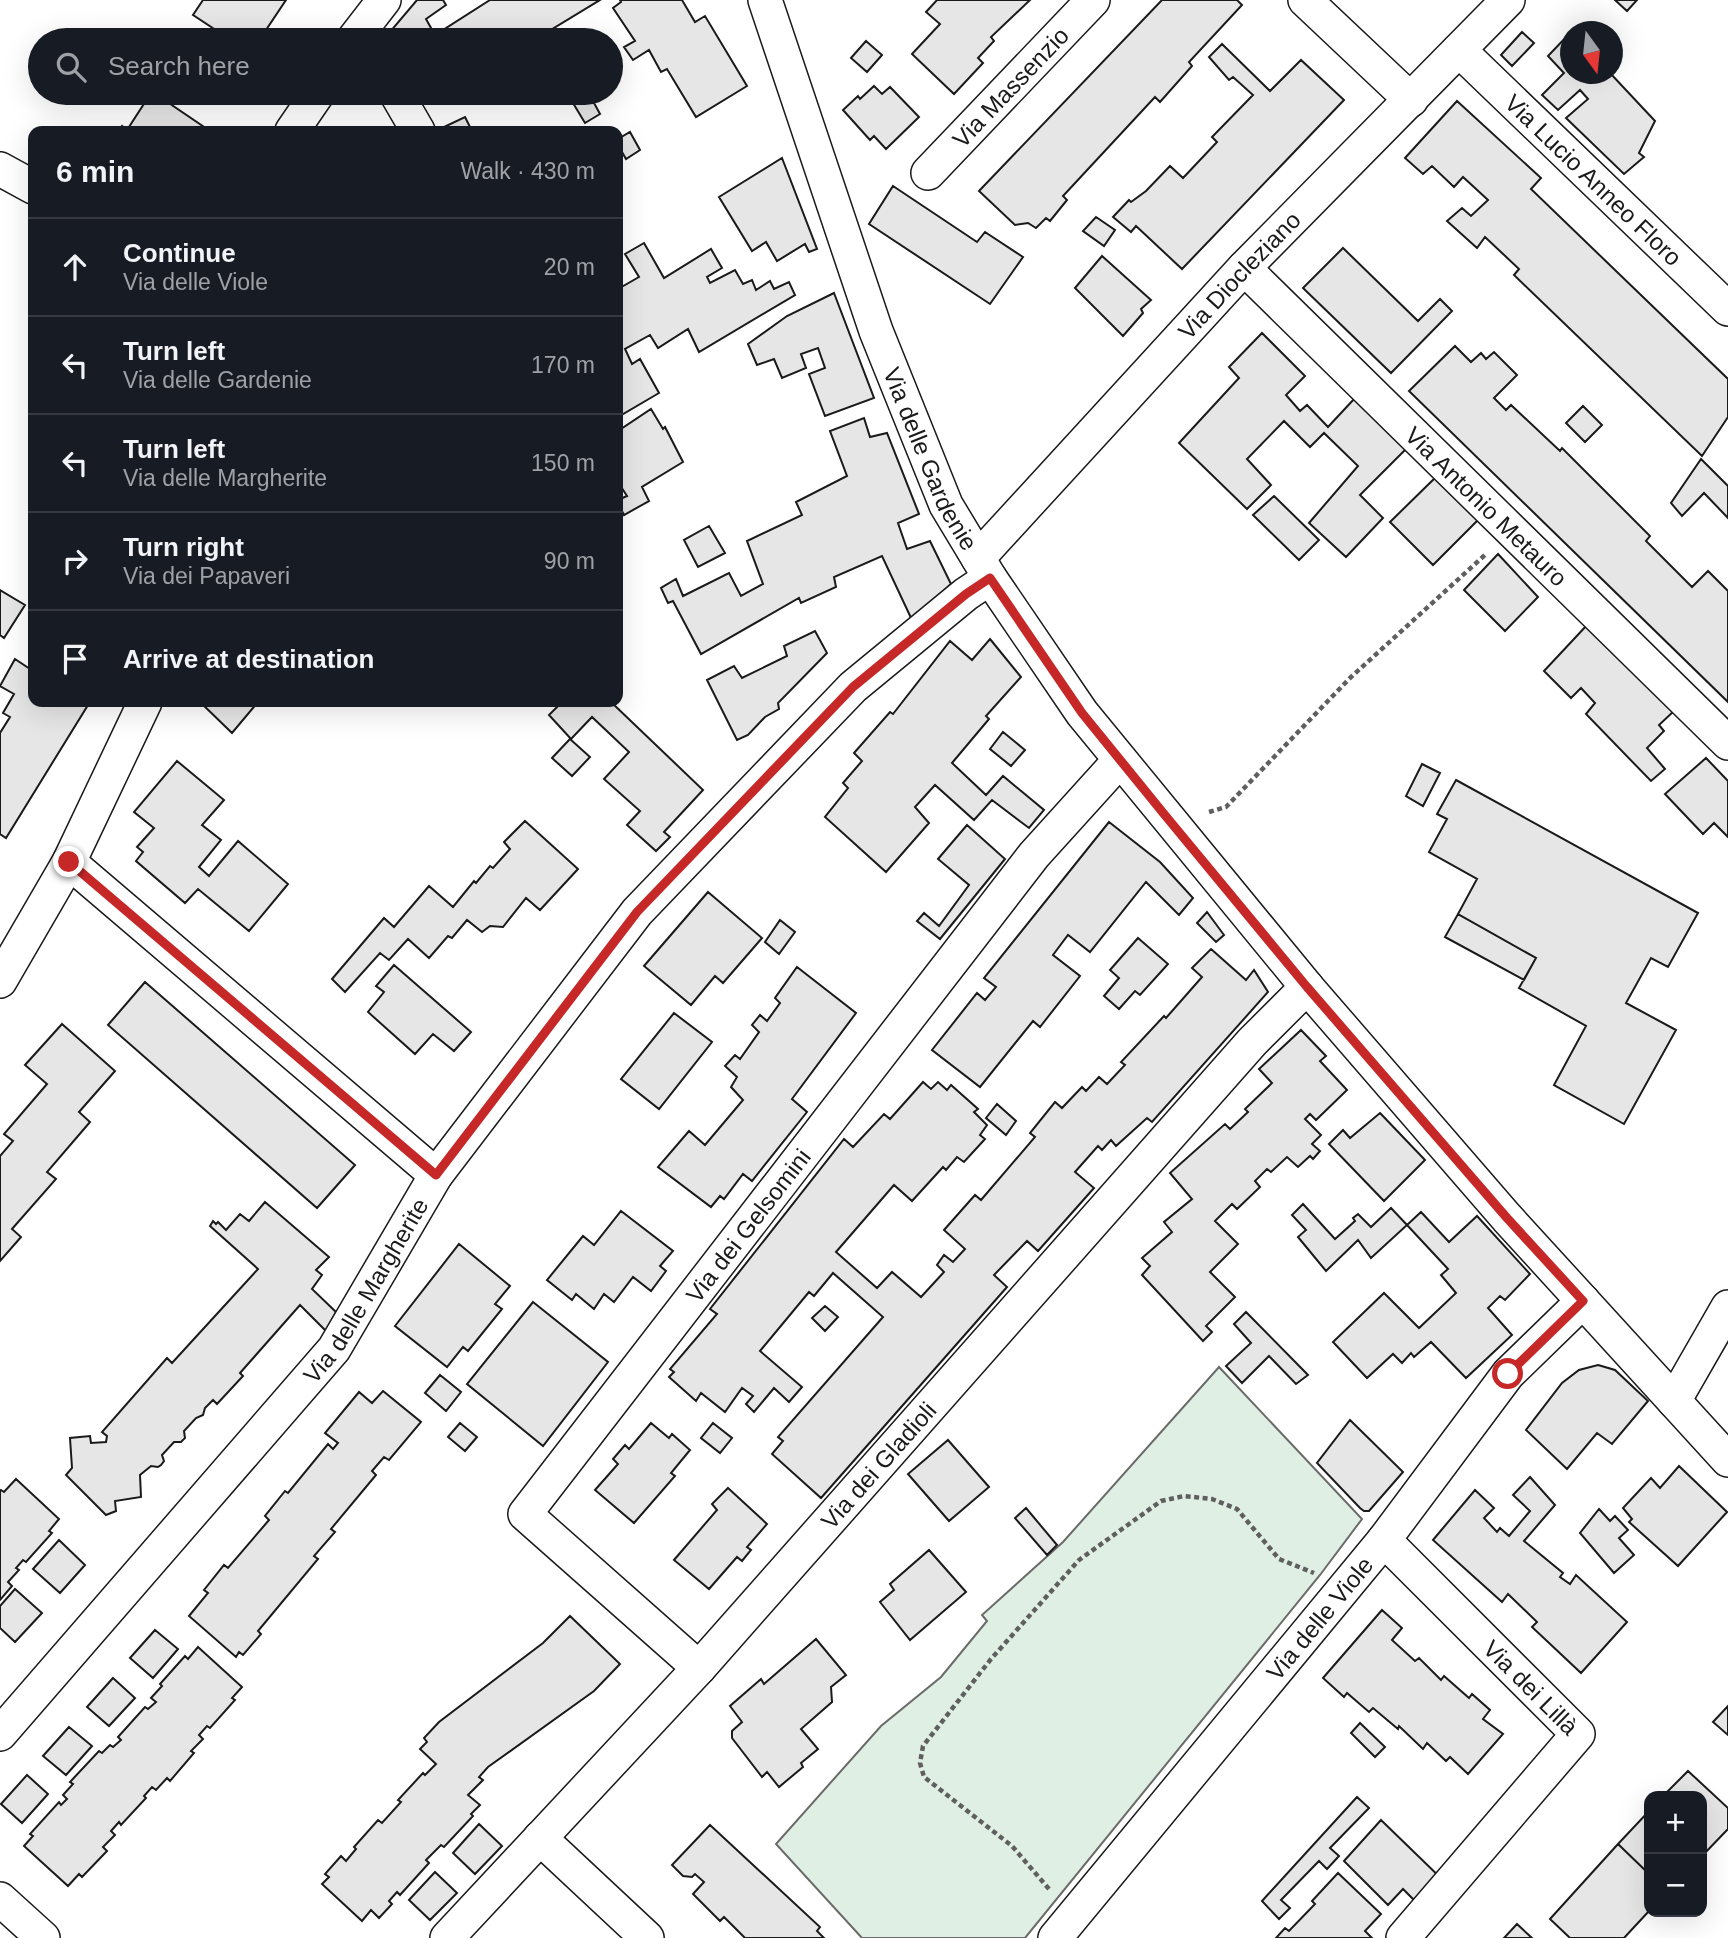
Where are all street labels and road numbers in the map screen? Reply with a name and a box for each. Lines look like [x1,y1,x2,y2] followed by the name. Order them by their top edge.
[947,21,1074,153] street label: Via Massenzio
[1500,89,1688,271] street label: Via Lucio Anneo Floro
[1172,206,1306,344] street label: Via Diocleziano
[879,363,983,555] street label: Via delle Gardenie
[1400,421,1573,591] street label: Via Antonio Metauro
[680,1143,816,1307] street label: Via dei Gelsomini
[297,1193,433,1388] street label: Via delle Margherite
[815,1396,941,1534] street label: Via dei Gladioli
[1261,1551,1378,1685] street label: Via delle Viole
[1478,1634,1584,1740] street label: Via dei Lillà

